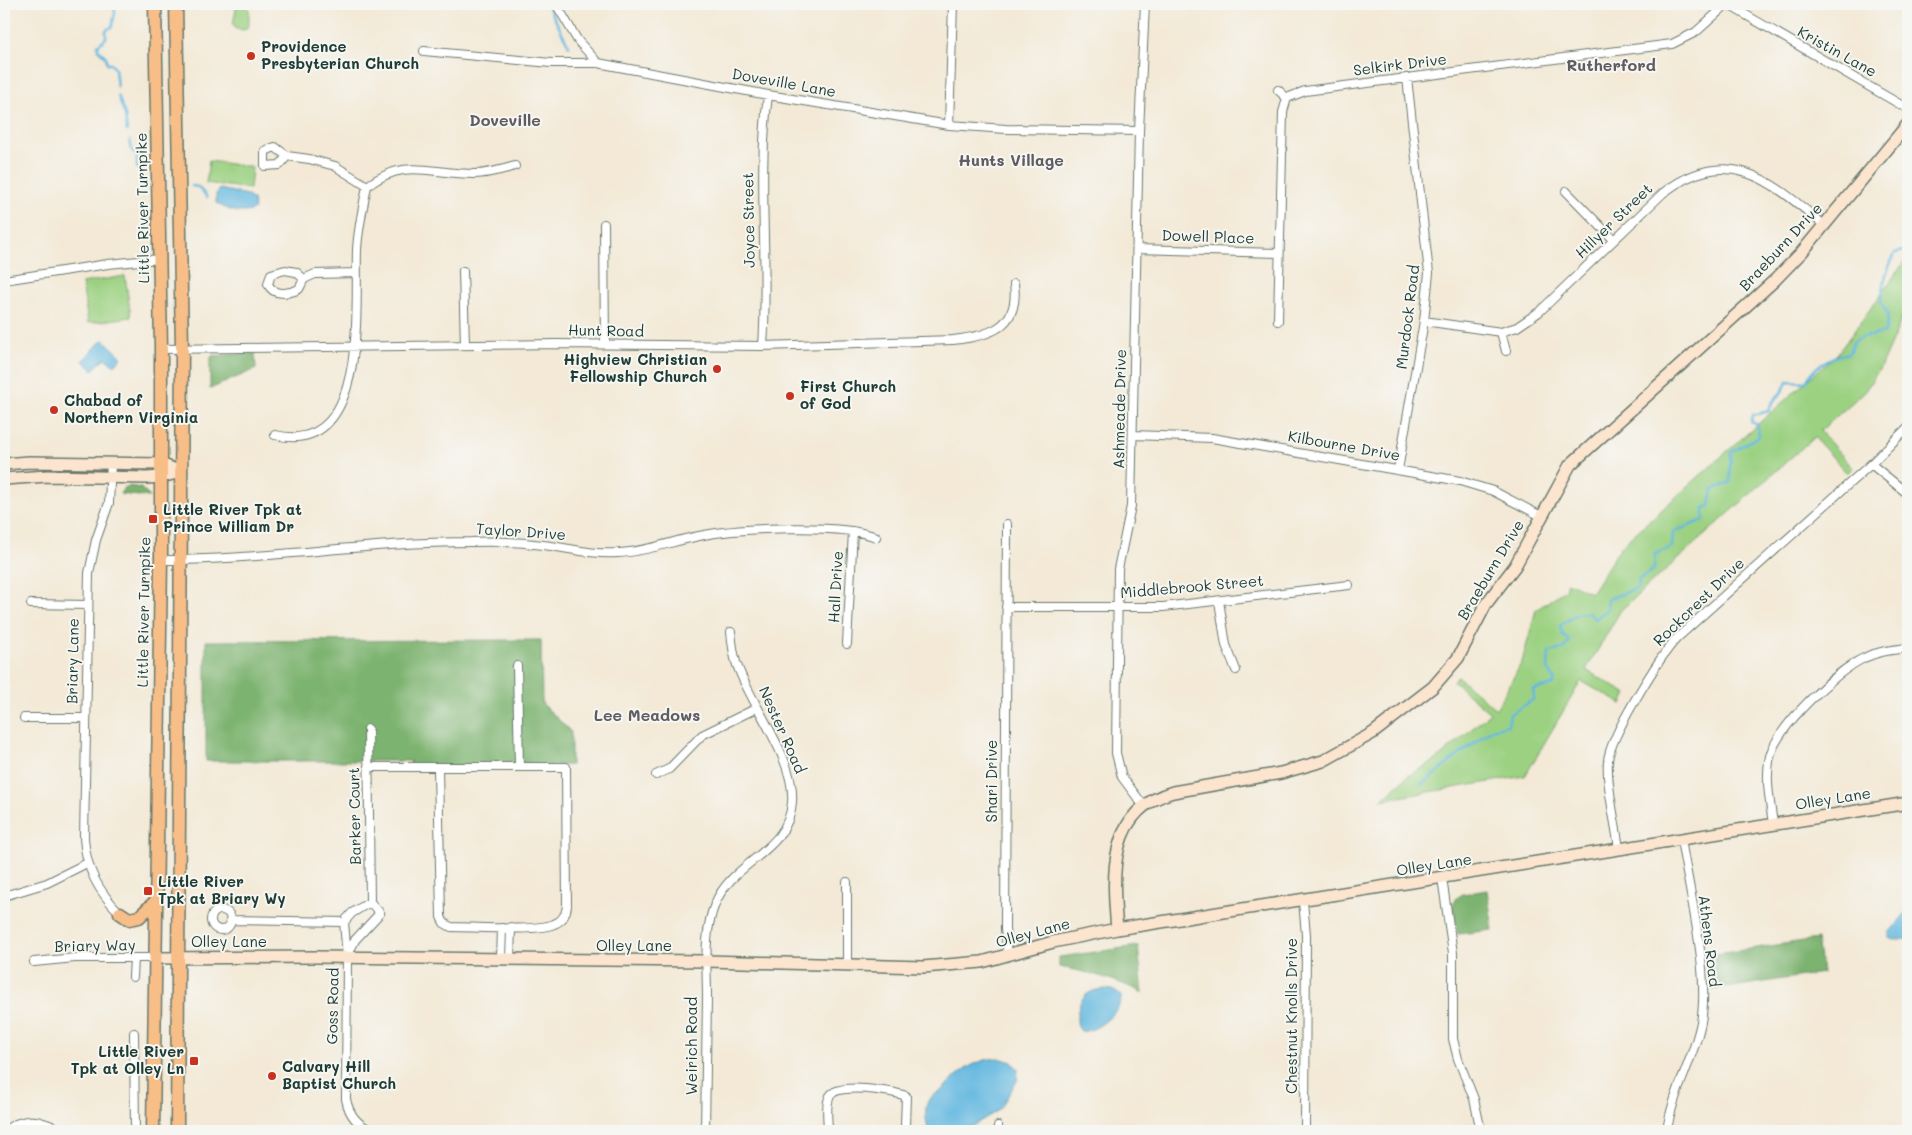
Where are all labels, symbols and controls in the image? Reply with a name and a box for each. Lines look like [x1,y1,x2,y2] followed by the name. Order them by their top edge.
[1794,21,1881,81] street label: Kristin Lane
[261,36,419,73] place label: Providence Presbyterian Church
[1352,48,1448,80] street label: Selkirk Drive
[245,50,257,62] marker: Providence Presbyterian Church
[1566,54,1656,75] district label: Rutherford
[731,63,838,101] street label: Doveville Lane
[469,109,541,130] district label: Doveville
[131,132,153,284] street label: Little River Turnpike
[958,149,1064,170] district label: Hunts Village
[737,172,759,268] street label: Joyce Street
[1570,178,1656,262] street label: Hillyer Street
[1734,198,1826,295] street label: Braeburn Drive
[1161,224,1255,248] street label: Dowell Place
[1391,264,1423,370] street label: Murdock Road
[568,319,644,341] street label: Hunt Road
[563,349,707,386] place label: Highview Christian Fellowship Church
[1108,349,1130,469] street label: Ashmeade Drive
[711,363,723,375] marker: Highview Christian Fellowship Church
[800,376,896,413] place label: First Church of God
[64,390,198,427] place label: Chabad of Northern Virginia
[784,390,796,402] marker: First Church of God
[48,404,60,416] marker: Chabad of Northern Virginia
[1286,425,1402,465] street label: Kilbourne Drive
[163,499,302,536] place label: Little River Tpk at Prince William Dr
[147,513,159,525] marker: Little River Tpk at Prince William Dr
[1452,516,1528,623] street label: Braeburn Drive
[475,518,567,544] street label: Taylor Drive
[132,536,154,688] street label: Little River Turnpike
[823,550,847,623] street label: Hall Drive
[1648,553,1748,650] street label: Rockcrest Drive
[1119,570,1265,602] street label: Middlebrook Street
[61,618,83,704] street label: Briary Lane
[755,683,811,776] street label: Nester Road
[594,704,700,725] district label: Lee Meadows
[981,740,1001,822] street label: Shari Drive
[343,767,365,865] street label: Barker Court
[1794,782,1872,814] street label: Olley Lane
[1395,848,1473,880] street label: Olley Lane
[158,871,286,908] place label: Little River Tpk at Briary Wy
[142,885,154,897] marker: Little River Tpk at Briary Wy
[1694,894,1726,988] street label: Athens Road
[993,913,1072,952] street label: Olley Lane
[191,931,267,951] street label: Olley Lane
[54,934,136,956] street label: Briary Way
[596,935,672,955] street label: Olley Lane
[1281,938,1301,1094] street label: Chestnut Knolls Drive
[321,967,343,1045] street label: Goss Road
[681,997,701,1095] street label: Weirich Road
[71,1041,184,1078] place label: Little River Tpk at Olley Ln
[188,1055,200,1067] marker: Little River Tpk at Olley Ln
[282,1056,396,1093] place label: Calvary Hill Baptist Church
[266,1070,278,1082] marker: Calvary Hill Baptist Church

